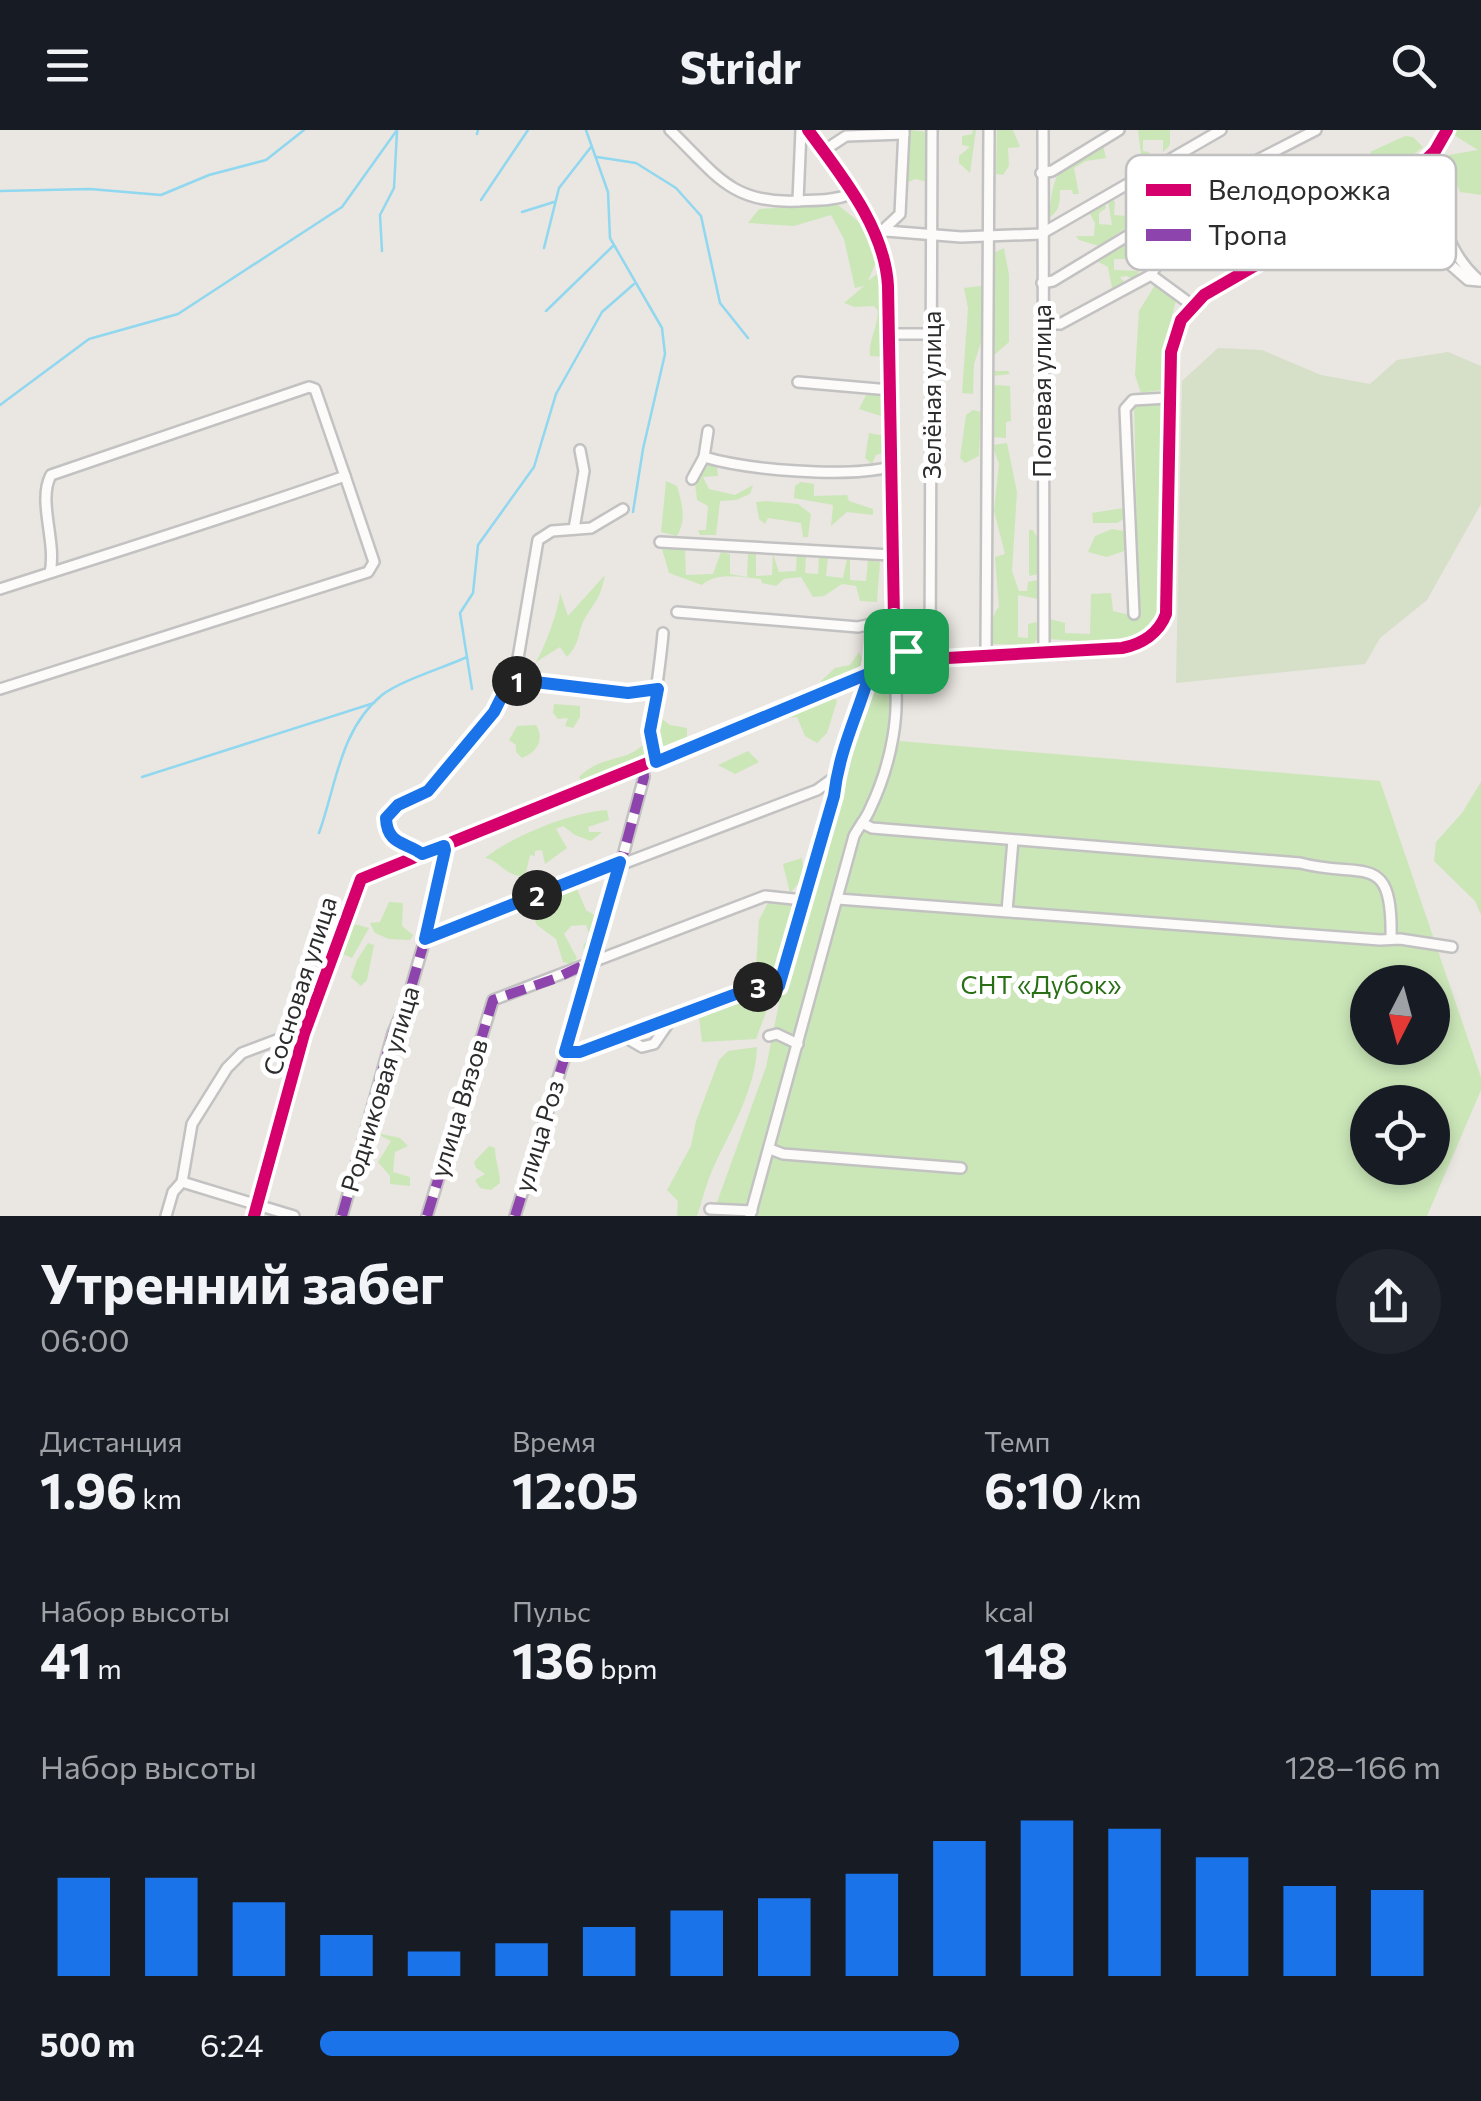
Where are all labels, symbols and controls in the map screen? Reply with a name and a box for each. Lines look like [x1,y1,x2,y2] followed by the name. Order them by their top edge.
[40,38,95,93] icon: menu
[680,38,801,93] text: Stridr
[1386,38,1441,93] icon: search
[1126,155,1456,270] legend
[1208,172,1391,206] text: Велодорожка
[1208,217,1287,251] text: Тропа
[1026,304,1056,478] street label: Полевая улица
[916,311,946,479] street label: Зелёная улица
[864,609,949,694] pin
[879,624,934,679] icon: arrive
[492,656,542,706] pin: 1
[511,664,523,698] text: 1
[512,870,562,920] pin: 2
[529,878,545,912] text: 2
[256,893,342,1079] street label: Сосновая улица
[733,962,783,1012] pin: 3
[1350,965,1450,1065] north arrow
[1350,965,1450,1185] map controls
[961,969,1121,999] park label: СНТ «Дубок»
[750,970,766,1004] text: 3
[333,982,425,1195] street label: Родниковая улица
[423,1035,493,1180] street label: улица Вязов
[507,1076,569,1195] street label: улица Роз
[1350,1085,1450,1185] button: locate
[40,1248,444,1315] text: Утренний забег
[1336,1249,1441,1354] button: share
[40,1319,130,1359] text: 06:00
[40,1424,183,1458] text: Дистанция
[512,1424,596,1458] text: Время
[984,1424,1050,1458] text: Темп
[40,1458,137,1519] text: 1.96
[512,1458,639,1519] text: 12:05
[984,1458,1084,1519] text: 6:10
[137,1481,182,1515] text: km
[1084,1481,1141,1515] text: /km
[40,1594,230,1628] text: Набор высоты
[512,1594,591,1628] text: Пульс
[984,1594,1034,1628] text: kcal
[40,1628,92,1689] text: 41
[512,1628,595,1689] text: 136
[984,1628,1068,1689] text: 148
[92,1651,122,1685] text: m
[595,1651,658,1685] text: bpm
[40,1746,257,1786] text: Набор высоты
[1285,1746,1441,1786] text: 128–166 m
[40,2024,135,2064] text: 500 m
[200,2024,263,2064] text: 6:24

